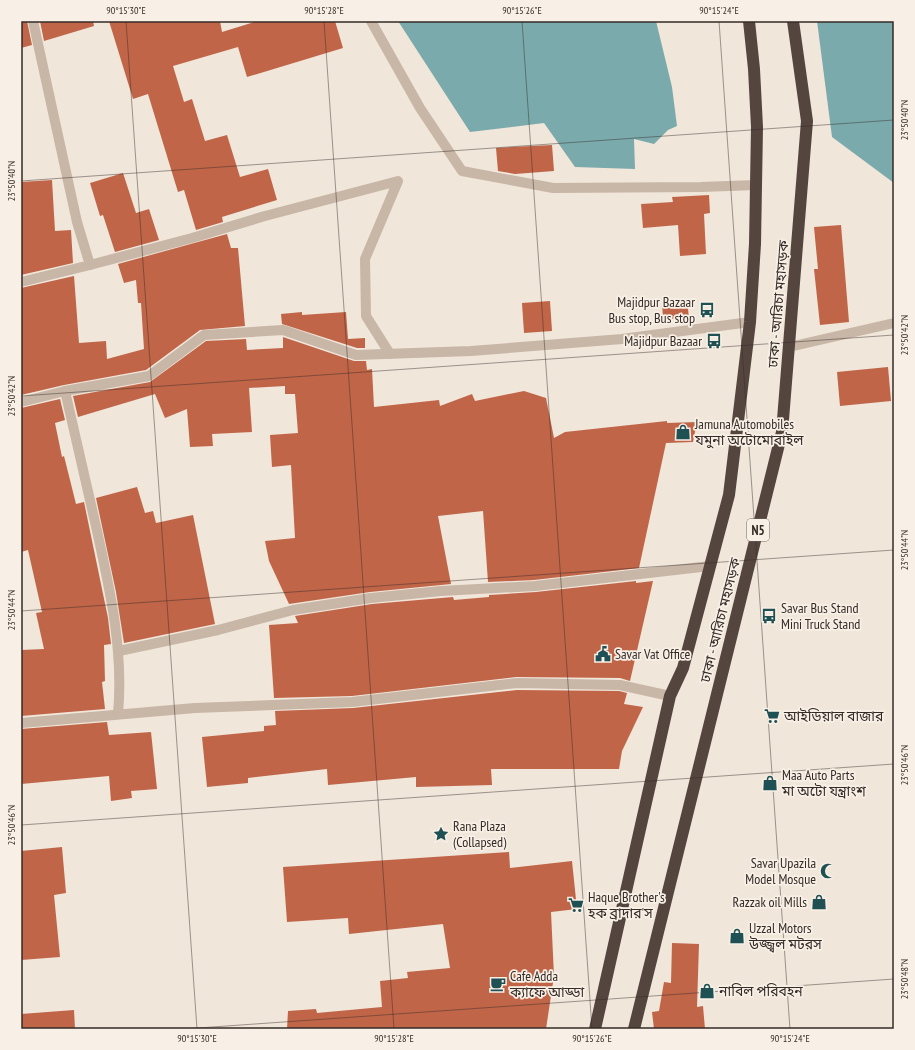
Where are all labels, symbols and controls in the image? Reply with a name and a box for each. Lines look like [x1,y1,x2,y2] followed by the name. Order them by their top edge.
[106,4,146,17] text: 90°15'30"E
[304,4,344,17] text: 90°15'28"E
[502,4,542,17] text: 90°15'26"E
[699,4,739,17] text: 90°15'24"E
[898,100,911,140] text: 23°50'40"N
[5,161,18,201] text: 23°50'40"N
[763,239,793,369] street label: ঢাকা - আরিচা মহাসড়ক
[608,293,695,327] place label: Majidpur Bazaar Bus stop, Bus stop
[698,301,716,319] bus stop icon: Majidpur Bazaar Bus stop, Bus stop
[898,315,911,355] text: 23°50'42"N
[624,332,702,350] place label: Majidpur Bazaar
[705,332,723,350] bus stop icon: Majidpur Bazaar
[5,376,18,416] text: 23°50'42"N
[694,415,804,449] place label: Jamuna Automobiles যমুনা অটোমোবাইল
[674,423,692,441] shop icon: Jamuna Automobiles যমুনা অটোমোবাইল
[747,519,769,541] road number: N5
[898,530,911,570] text: 23°50'44"N
[696,555,744,685] street label: ঢাকা - আরিচা মহাসড়ক
[5,590,18,630] text: 23°50'44"N
[781,599,860,633] place label: Savar Bus Stand Mini Truck Stand
[760,607,778,625] bus stop icon: Savar Bus Stand Mini Truck Stand
[594,645,612,663] public building icon: Savar Vat Office
[615,645,691,663] place label: Savar Vat Office
[763,707,781,725] supermarket icon: আইডিয়াল বাজার
[783,707,884,725] place label: আইডিয়াল বাজার
[898,745,911,785] text: 23°50'46"N
[781,766,866,800] place label: Maa Auto Parts মা অটো যন্ত্রাংশ
[761,774,779,792] shop icon: Maa Auto Parts মা অটো যন্ত্রাংশ
[5,805,18,845] text: 23°50'46"N
[453,817,507,851] place label: Rana Plaza (Collapsed)
[432,825,450,843] place icon: Rana Plaza (Collapsed)
[745,854,816,888] place label: Savar Upazila Model Mosque
[819,862,837,880] mosque icon: Savar Upazila Model Mosque
[587,888,665,922] place label: Haque Brother's হক ব্রাদার'স
[732,893,807,911] place label: Razzak oil Mills
[810,893,828,911] shop icon: Razzak oil Mills
[567,896,585,914] supermarket icon: Haque Brother's হক ব্রাদার'স
[748,919,822,953] place label: Uzzal Motors উজ্জ্বল মটরস
[728,927,746,945] shop icon: Uzzal Motors উজ্জ্বল মটরস
[898,959,911,999] text: 23°50'48"N
[509,967,584,1001] place label: Cafe Adda ক্যাফে আড্ডা
[489,975,507,993] cafe icon: Cafe Adda ক্যাফে আড্ডা
[698,982,716,1000] shop icon: নাবিল পরিবহন
[718,982,803,1000] place label: নাবিল পরিবহন
[177,1032,217,1045] text: 90°15'30"E
[374,1032,414,1045] text: 90°15'28"E
[572,1032,612,1045] text: 90°15'26"E
[770,1032,810,1045] text: 90°15'24"E

